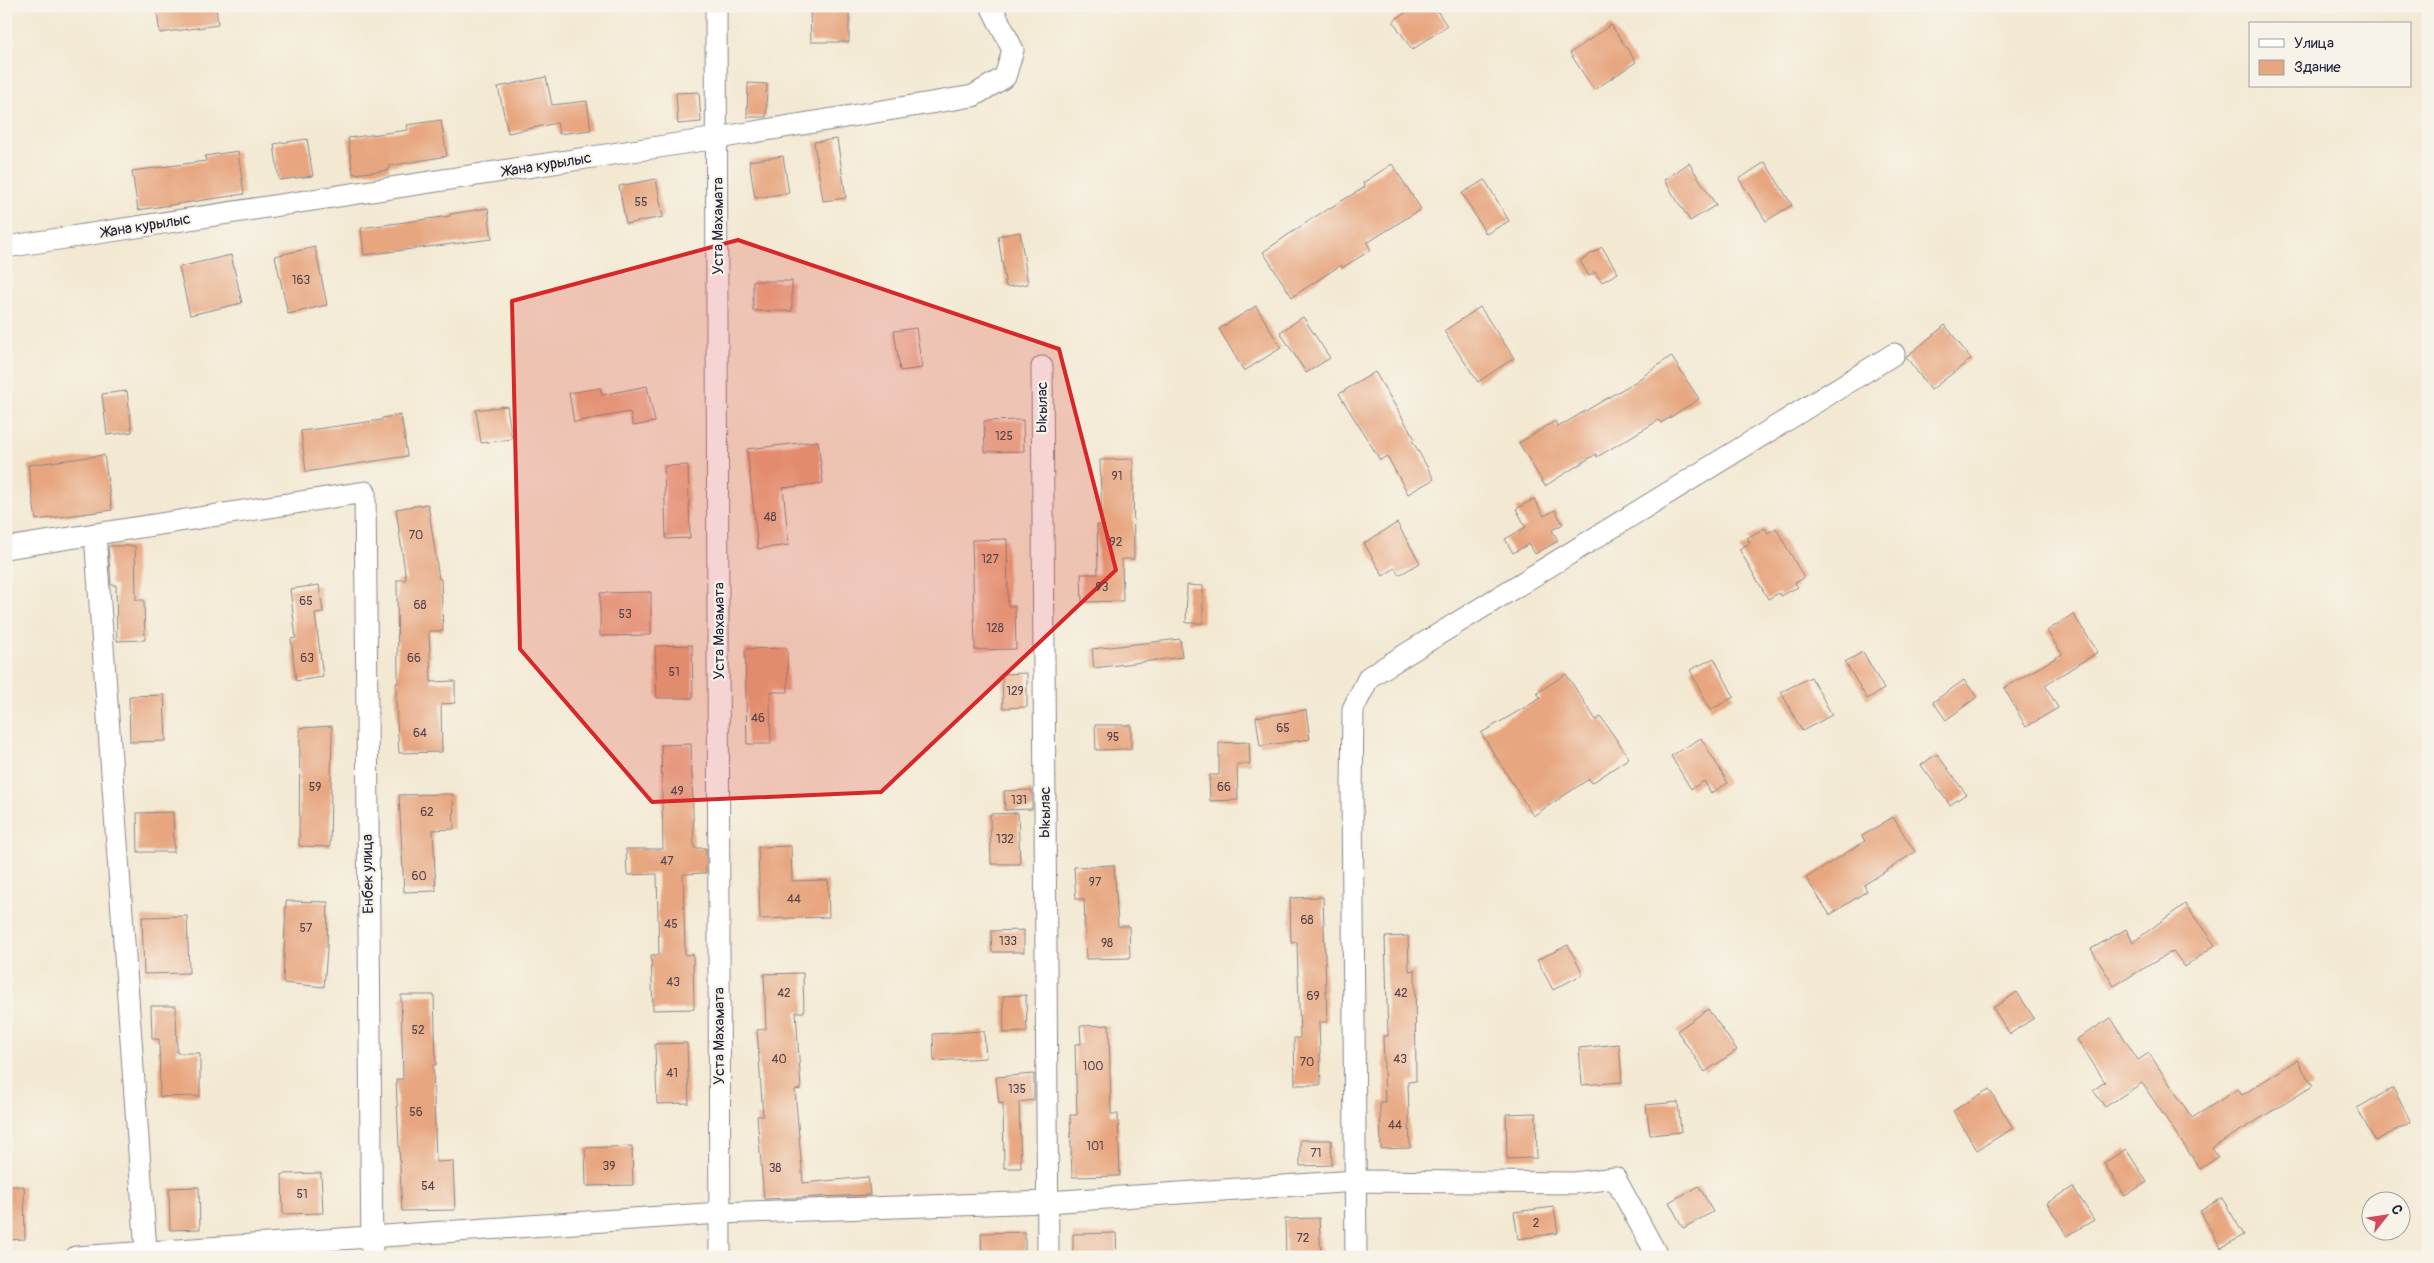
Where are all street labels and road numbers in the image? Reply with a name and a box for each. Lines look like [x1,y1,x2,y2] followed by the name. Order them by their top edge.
[499,149,593,182] street label: Жана курылыс
[709,177,728,275] street label: Уста Махамата
[98,210,192,243] street label: Жана курылыс
[1033,381,1052,432] street label: Ыкылас
[710,582,729,680] street label: Уста Махамата
[1036,786,1055,837] street label: Ыкылас
[358,834,378,914] street label: Енбек улица
[710,987,729,1085] street label: Уста Махамата

